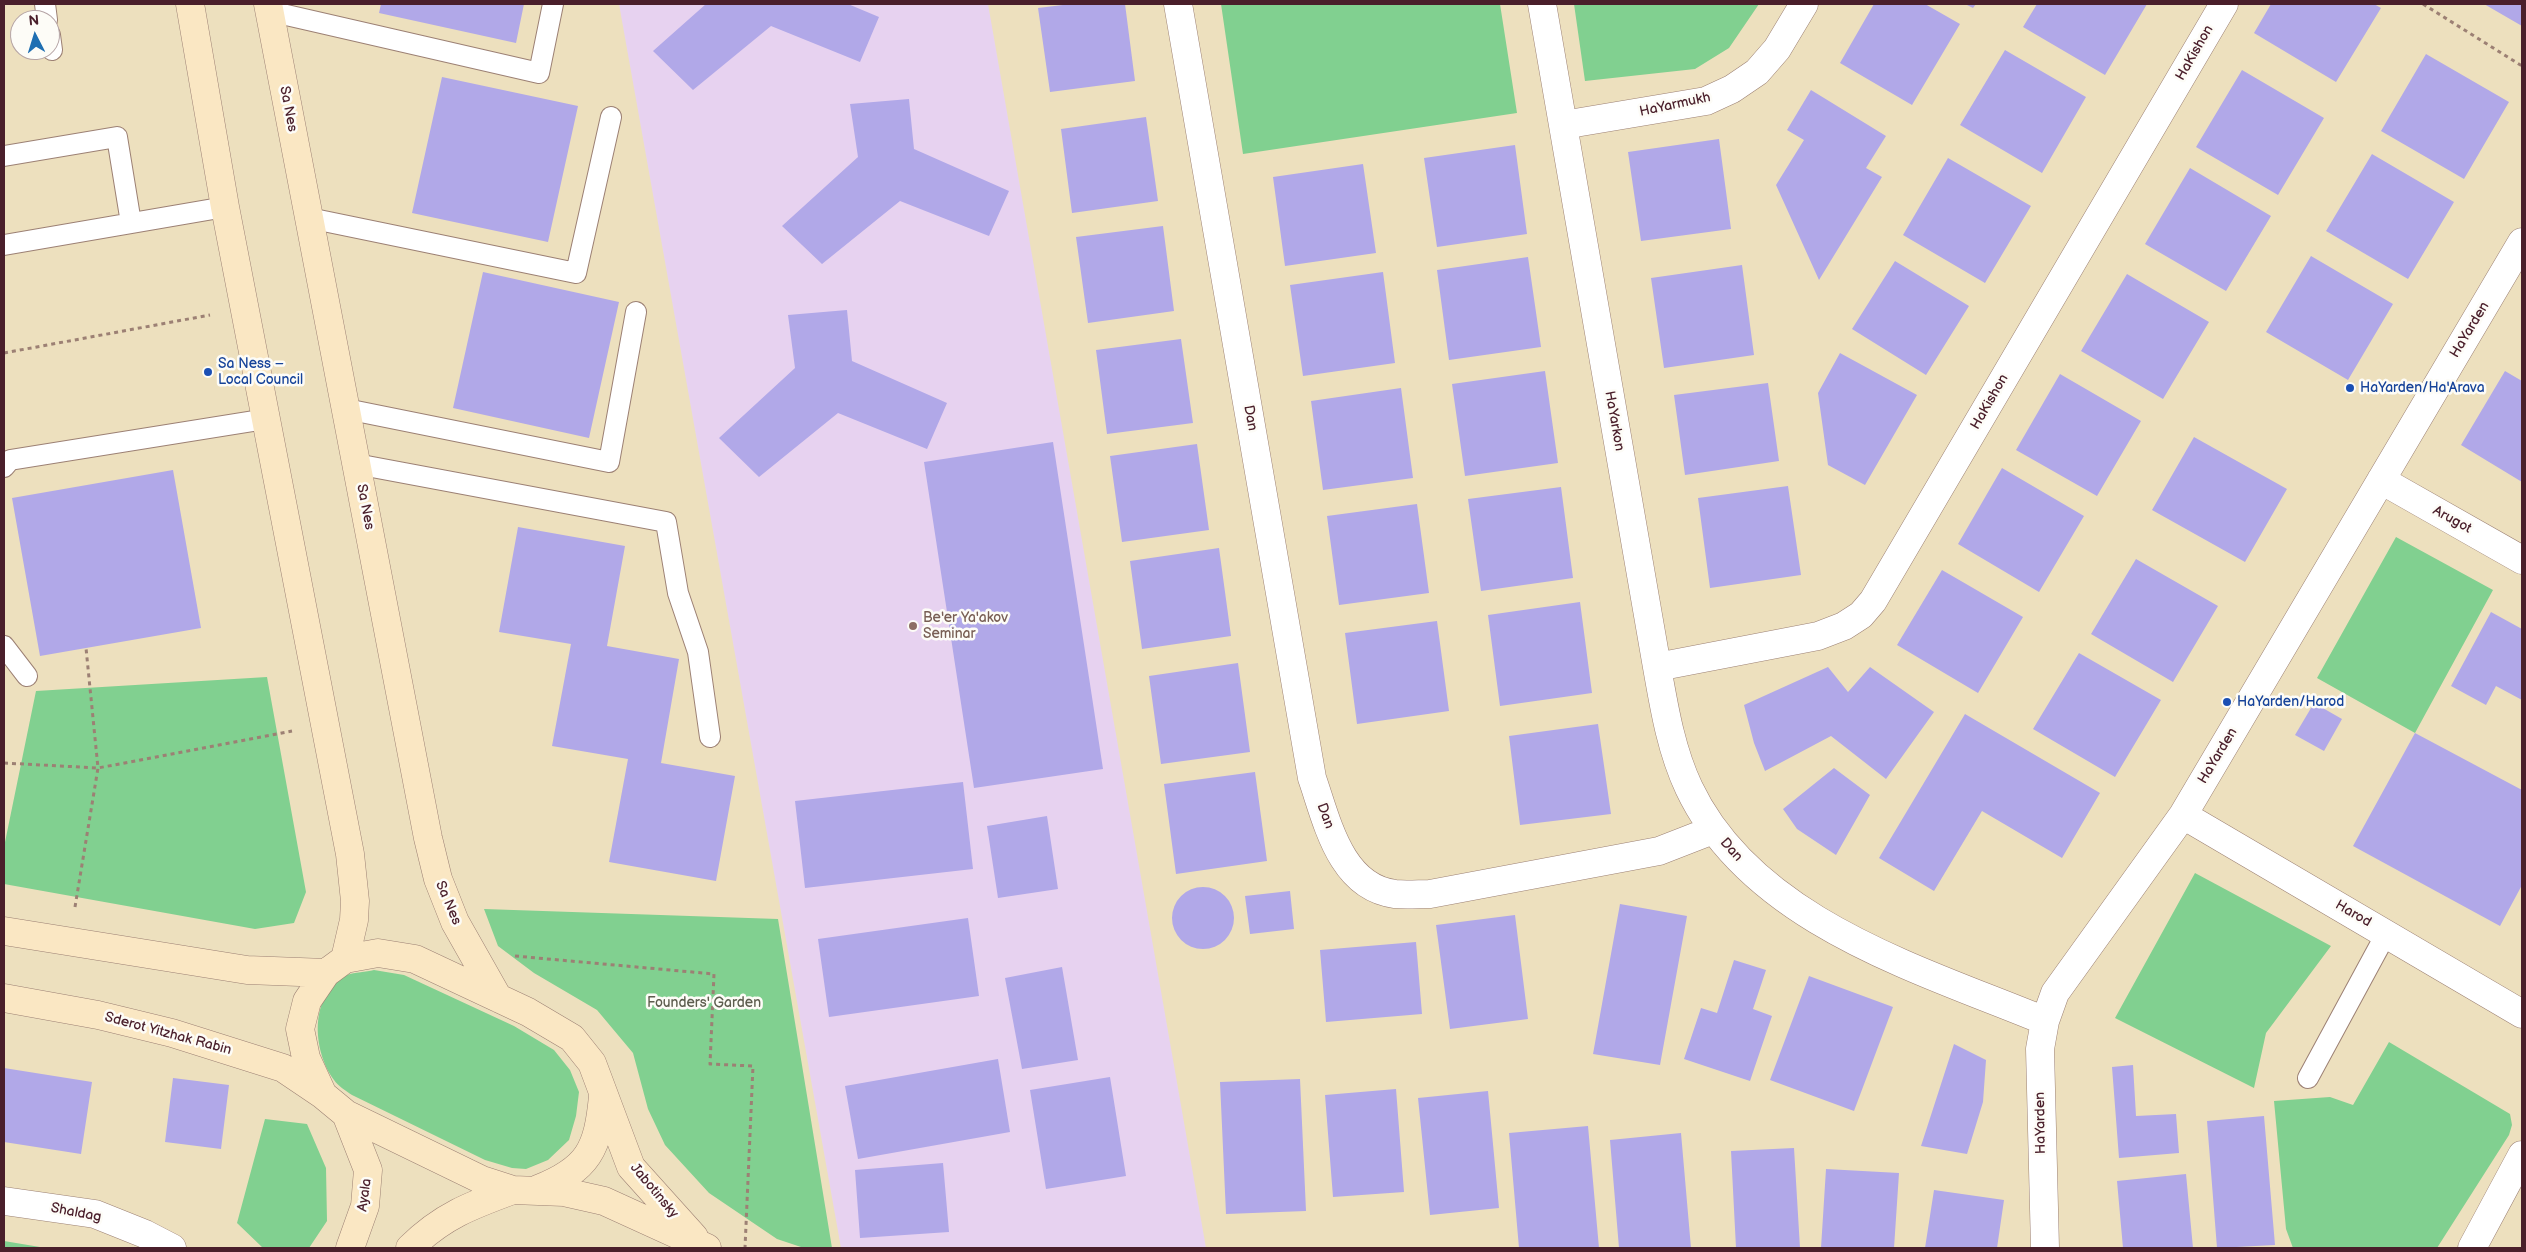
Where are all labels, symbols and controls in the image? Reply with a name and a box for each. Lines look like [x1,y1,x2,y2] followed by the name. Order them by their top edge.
[10,10,60,60] north arrow
[28,12,40,29] text: N
[2172,22,2218,84] street label: HaKishon
[275,85,301,133] street label: Sa Nes
[1638,89,1712,121] street label: HaYarmukh
[2447,299,2493,361] street label: HaYarden
[218,356,303,388] place label: Sa Ness – Local Council
[202,366,214,378] marker: Sa Ness – Local Council
[1967,371,2013,433] street label: HaKishon
[2360,380,2485,396] place label: HaYarden/Ha'Arava
[2344,382,2356,394] marker: HaYarden/Ha'Arava
[1600,390,1628,452] street label: HaYarkon
[1239,404,1261,432] street label: Dan
[352,483,378,531] street label: Sa Nes
[2430,503,2474,537] street label: Arugot
[923,610,1008,642] place label: Be'er Ya'akov Seminar
[907,620,919,632] marker: Be'er Ya'akov Seminar
[2237,694,2344,710] place label: HaYarden/Harod
[2221,696,2233,708] marker: HaYarden/Harod
[2195,725,2241,787] street label: HaYarden
[1313,801,1337,831] street label: Dan
[1716,835,1746,865] street label: Dan
[431,879,465,927] street label: Sa Nes
[2332,897,2374,931] street label: Harod
[647,995,761,1011] park label: Founders' Garden
[103,1009,233,1059] street label: Sderot Yitzhak Rabin
[2032,1092,2050,1154] street label: HaYarden
[626,1160,682,1222] street label: Jabotinsky
[354,1177,376,1213] street label: Ayala
[49,1200,103,1226] street label: Shaldag

